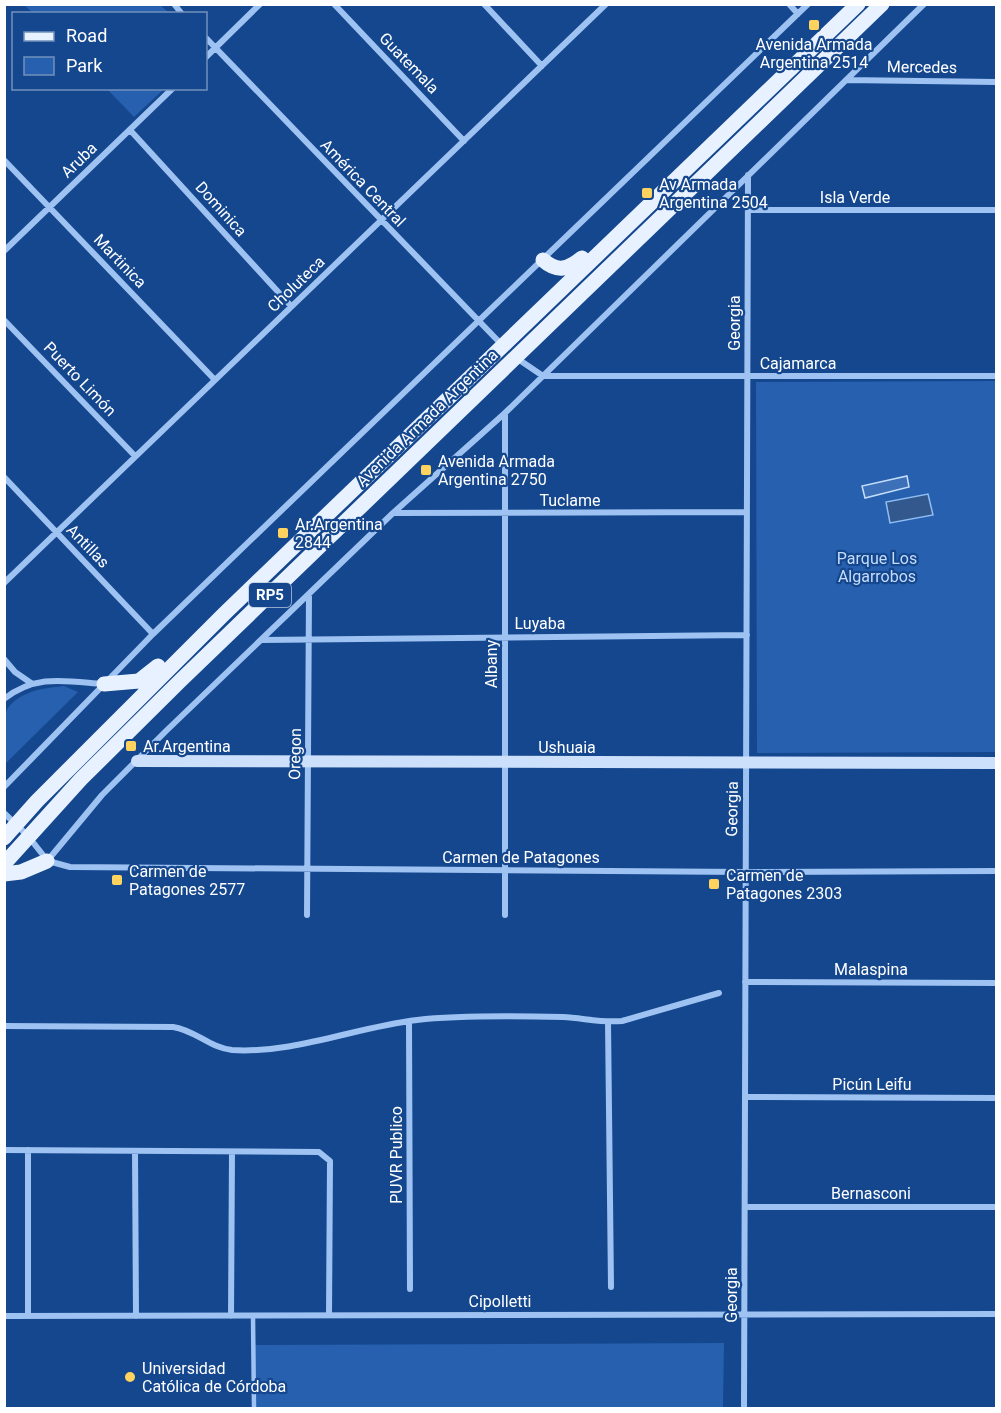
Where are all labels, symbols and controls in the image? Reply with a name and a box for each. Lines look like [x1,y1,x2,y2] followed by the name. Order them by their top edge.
[12,12,207,90] legend
[807,18,821,32] marker: Avenida Armada Argentina 2514
[66,25,107,46] text: Road
[375,29,443,97] street label: Guatemala
[756,35,872,72] place label: Avenida Armada Argentina 2514
[66,55,103,76] text: Park
[887,57,957,77] street label: Mercedes
[317,135,409,231] street label: América Central
[57,138,101,182] street label: Aruba
[659,175,768,212] place label: Av Armada Argentina 2504
[191,178,251,240] street label: Dominica
[640,186,654,200] marker: Av Armada Argentina 2504
[820,188,890,207] street label: Isla Verde
[90,230,150,292] street label: Martinica
[264,252,328,316] street label: Choluteca
[725,295,744,351] street label: Georgia
[40,338,120,420] street label: Puerto Limón
[352,345,502,491] street label: Avenida Armada Argentina
[760,354,836,373] street label: Cajamarca
[438,452,555,489] place label: Avenida Armada Argentina 2750
[419,463,433,477] marker: Avenida Armada Argentina 2750
[539,491,601,510] street label: Tuclame
[295,515,383,552] place label: Ar.Argentina 2844
[63,520,113,572] street label: Antillas
[276,526,290,540] marker: Ar.Argentina 2844
[837,549,917,586] park label: Parque Los Algarrobos
[249,583,291,607] road number: RP5
[515,614,565,633] street label: Luyaba
[482,639,501,688] street label: Albany
[285,728,305,780] street label: Oregon
[143,737,231,756] place label: Ar.Argentina
[538,738,596,757] street label: Ushuaia
[124,739,138,753] marker: Ar.Argentina
[722,781,742,837] street label: Georgia
[442,848,600,867] street label: Carmen de Patagones
[129,862,245,899] place label: Carmen de Patagones 2577
[726,866,842,903] place label: Carmen de Patagones 2303
[110,873,124,887] marker: Carmen de Patagones 2577
[707,877,721,891] marker: Carmen de Patagones 2303
[834,960,908,979] street label: Malaspina
[832,1075,912,1094] street label: Picún Leifu
[387,1106,406,1204] street label: PUVR Publico
[831,1184,911,1203] street label: Bernasconi
[722,1267,741,1323] street label: Georgia
[468,1292,532,1311] street label: Cipolletti
[142,1359,286,1396] place label: Universidad Católica de Córdoba
[123,1370,137,1384] marker: Universidad Católica de Córdoba

